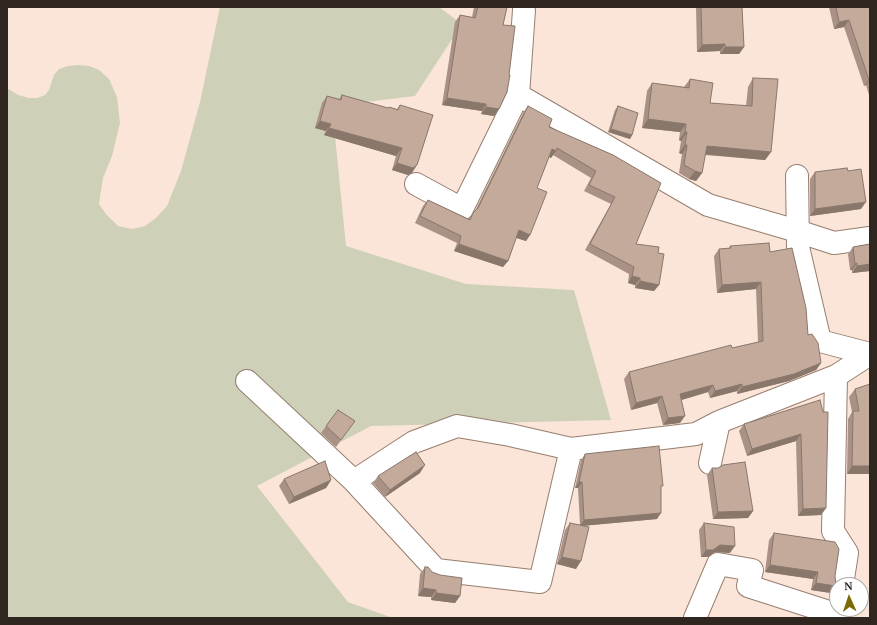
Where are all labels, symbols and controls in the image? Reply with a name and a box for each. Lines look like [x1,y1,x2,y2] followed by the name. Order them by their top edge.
[829,577,869,617] north arrow
[844,579,853,593] text: N

